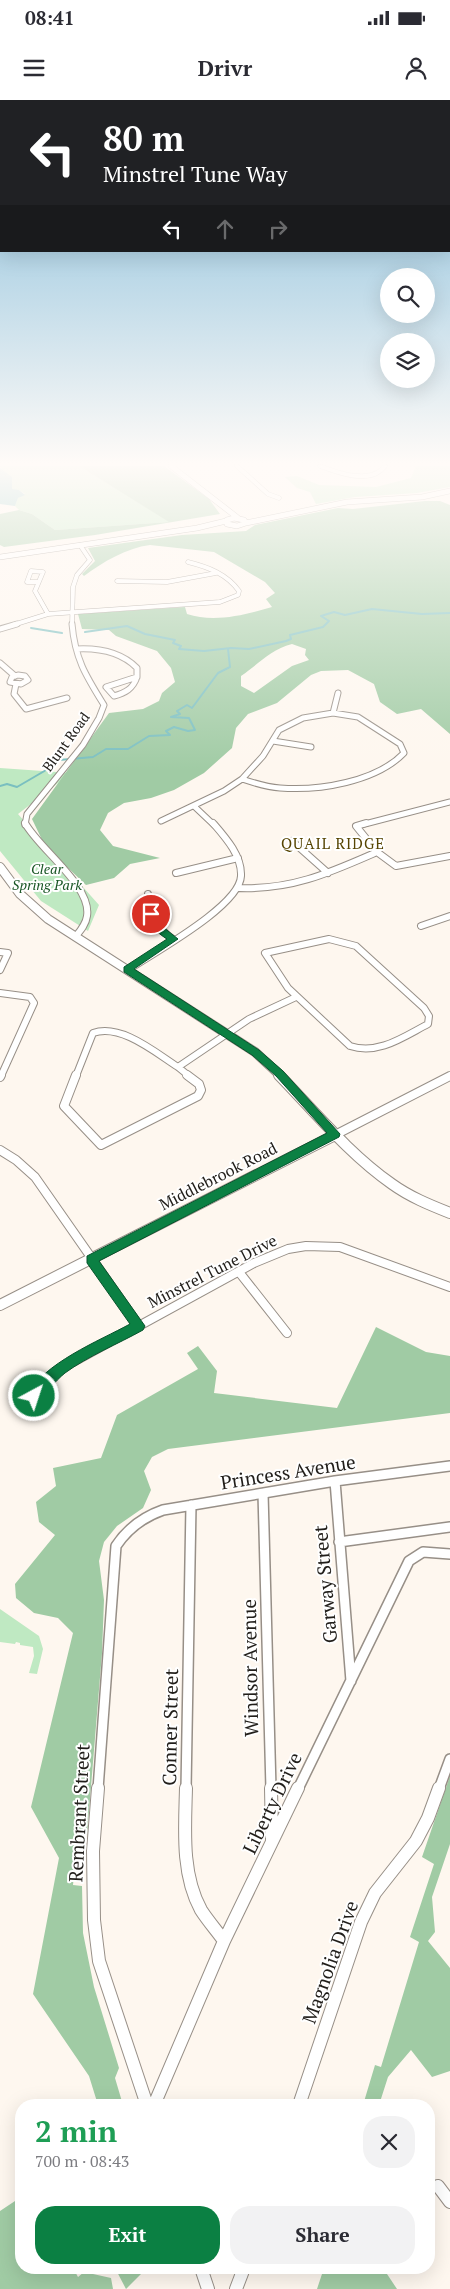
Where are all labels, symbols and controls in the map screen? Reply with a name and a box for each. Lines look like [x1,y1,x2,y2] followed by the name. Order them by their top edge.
[25,5,74,30] text: 08:41
[198,53,252,82] text: Drivr
[20,54,48,82] icon: menu
[402,54,430,82] icon: person
[103,115,184,161] text: 80 m
[20,120,85,185] icon: left
[103,159,287,188] text: Minstrel Tune Way
[158,215,186,243] icon: left
[211,215,239,243] icon: ahead
[264,215,292,243] icon: right
[380,268,435,388] map controls
[380,268,435,323] button: search
[380,333,435,388] button: layers
[38,708,94,775] street label: Blunt Road
[281,833,385,853] district label: QUAIL RIDGE
[12,859,82,894] park label: Clear Spring Park
[130,893,172,935] pin
[137,900,165,928] icon: arrive
[155,1137,281,1215] street label: Middlebrook Road
[144,1229,280,1313] street label: Minstrel Tune Drive
[7,1369,59,1421] position arrow
[219,1448,357,1495] street label: Princess Avenue
[307,1524,342,1644] street label: Garway Street
[236,1599,263,1737] street label: Windsor Avenue
[156,1668,183,1786] street label: Conner Street
[62,1743,95,1883] street label: Rembrant Street
[236,1748,307,1858] street label: Liberty Drive
[296,1897,363,2027] street label: Magnolia Drive
[35,2111,117,2151] text: 2 min
[363,2116,415,2168] button: close
[35,2150,129,2172] text: 700 m · 08:43
[35,2206,220,2264] button: Exit
[230,2206,415,2264] button: Share

